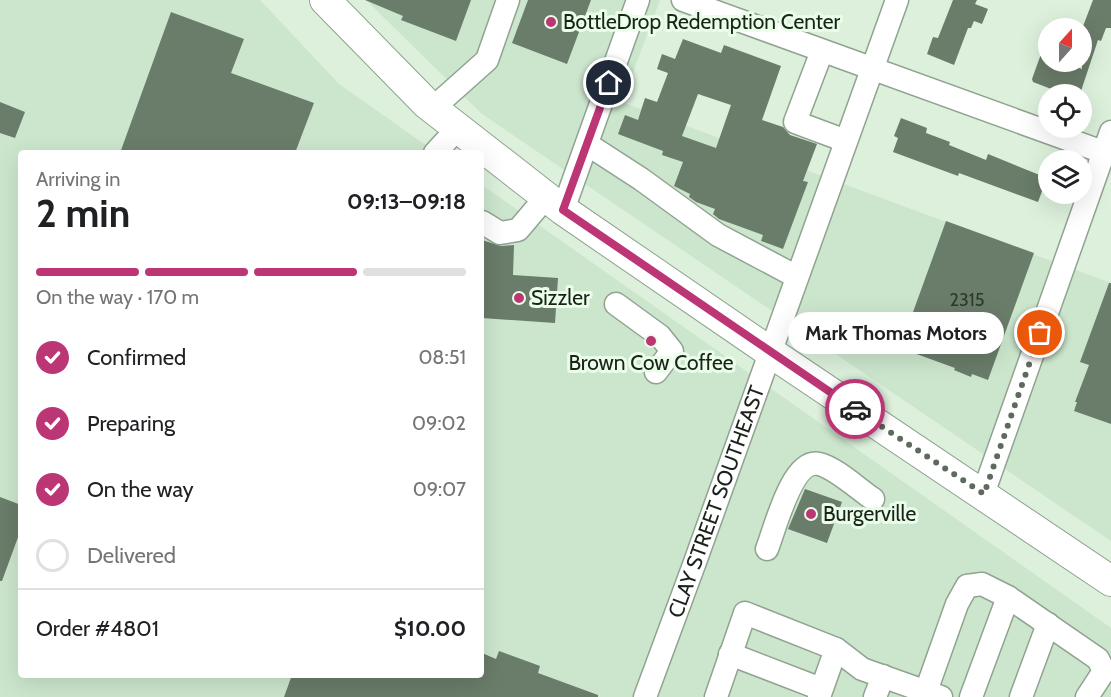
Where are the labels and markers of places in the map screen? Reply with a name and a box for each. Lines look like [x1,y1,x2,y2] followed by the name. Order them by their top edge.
[563,9,840,34] place label: BottleDrop Redemption Center
[544,15,558,29] marker: BottleDrop Redemption Center
[583,57,634,108] pin
[531,285,590,310] place label: Sizzler
[512,291,526,305] marker: Sizzler
[1014,307,1065,358] pin
[788,312,1004,354] callout: Mark Thomas Motors
[644,334,658,348] marker: Brown Cow Coffee
[568,350,734,375] place label: Brown Cow Coffee
[823,501,916,526] place label: Burgerville
[804,507,818,521] marker: Burgerville

